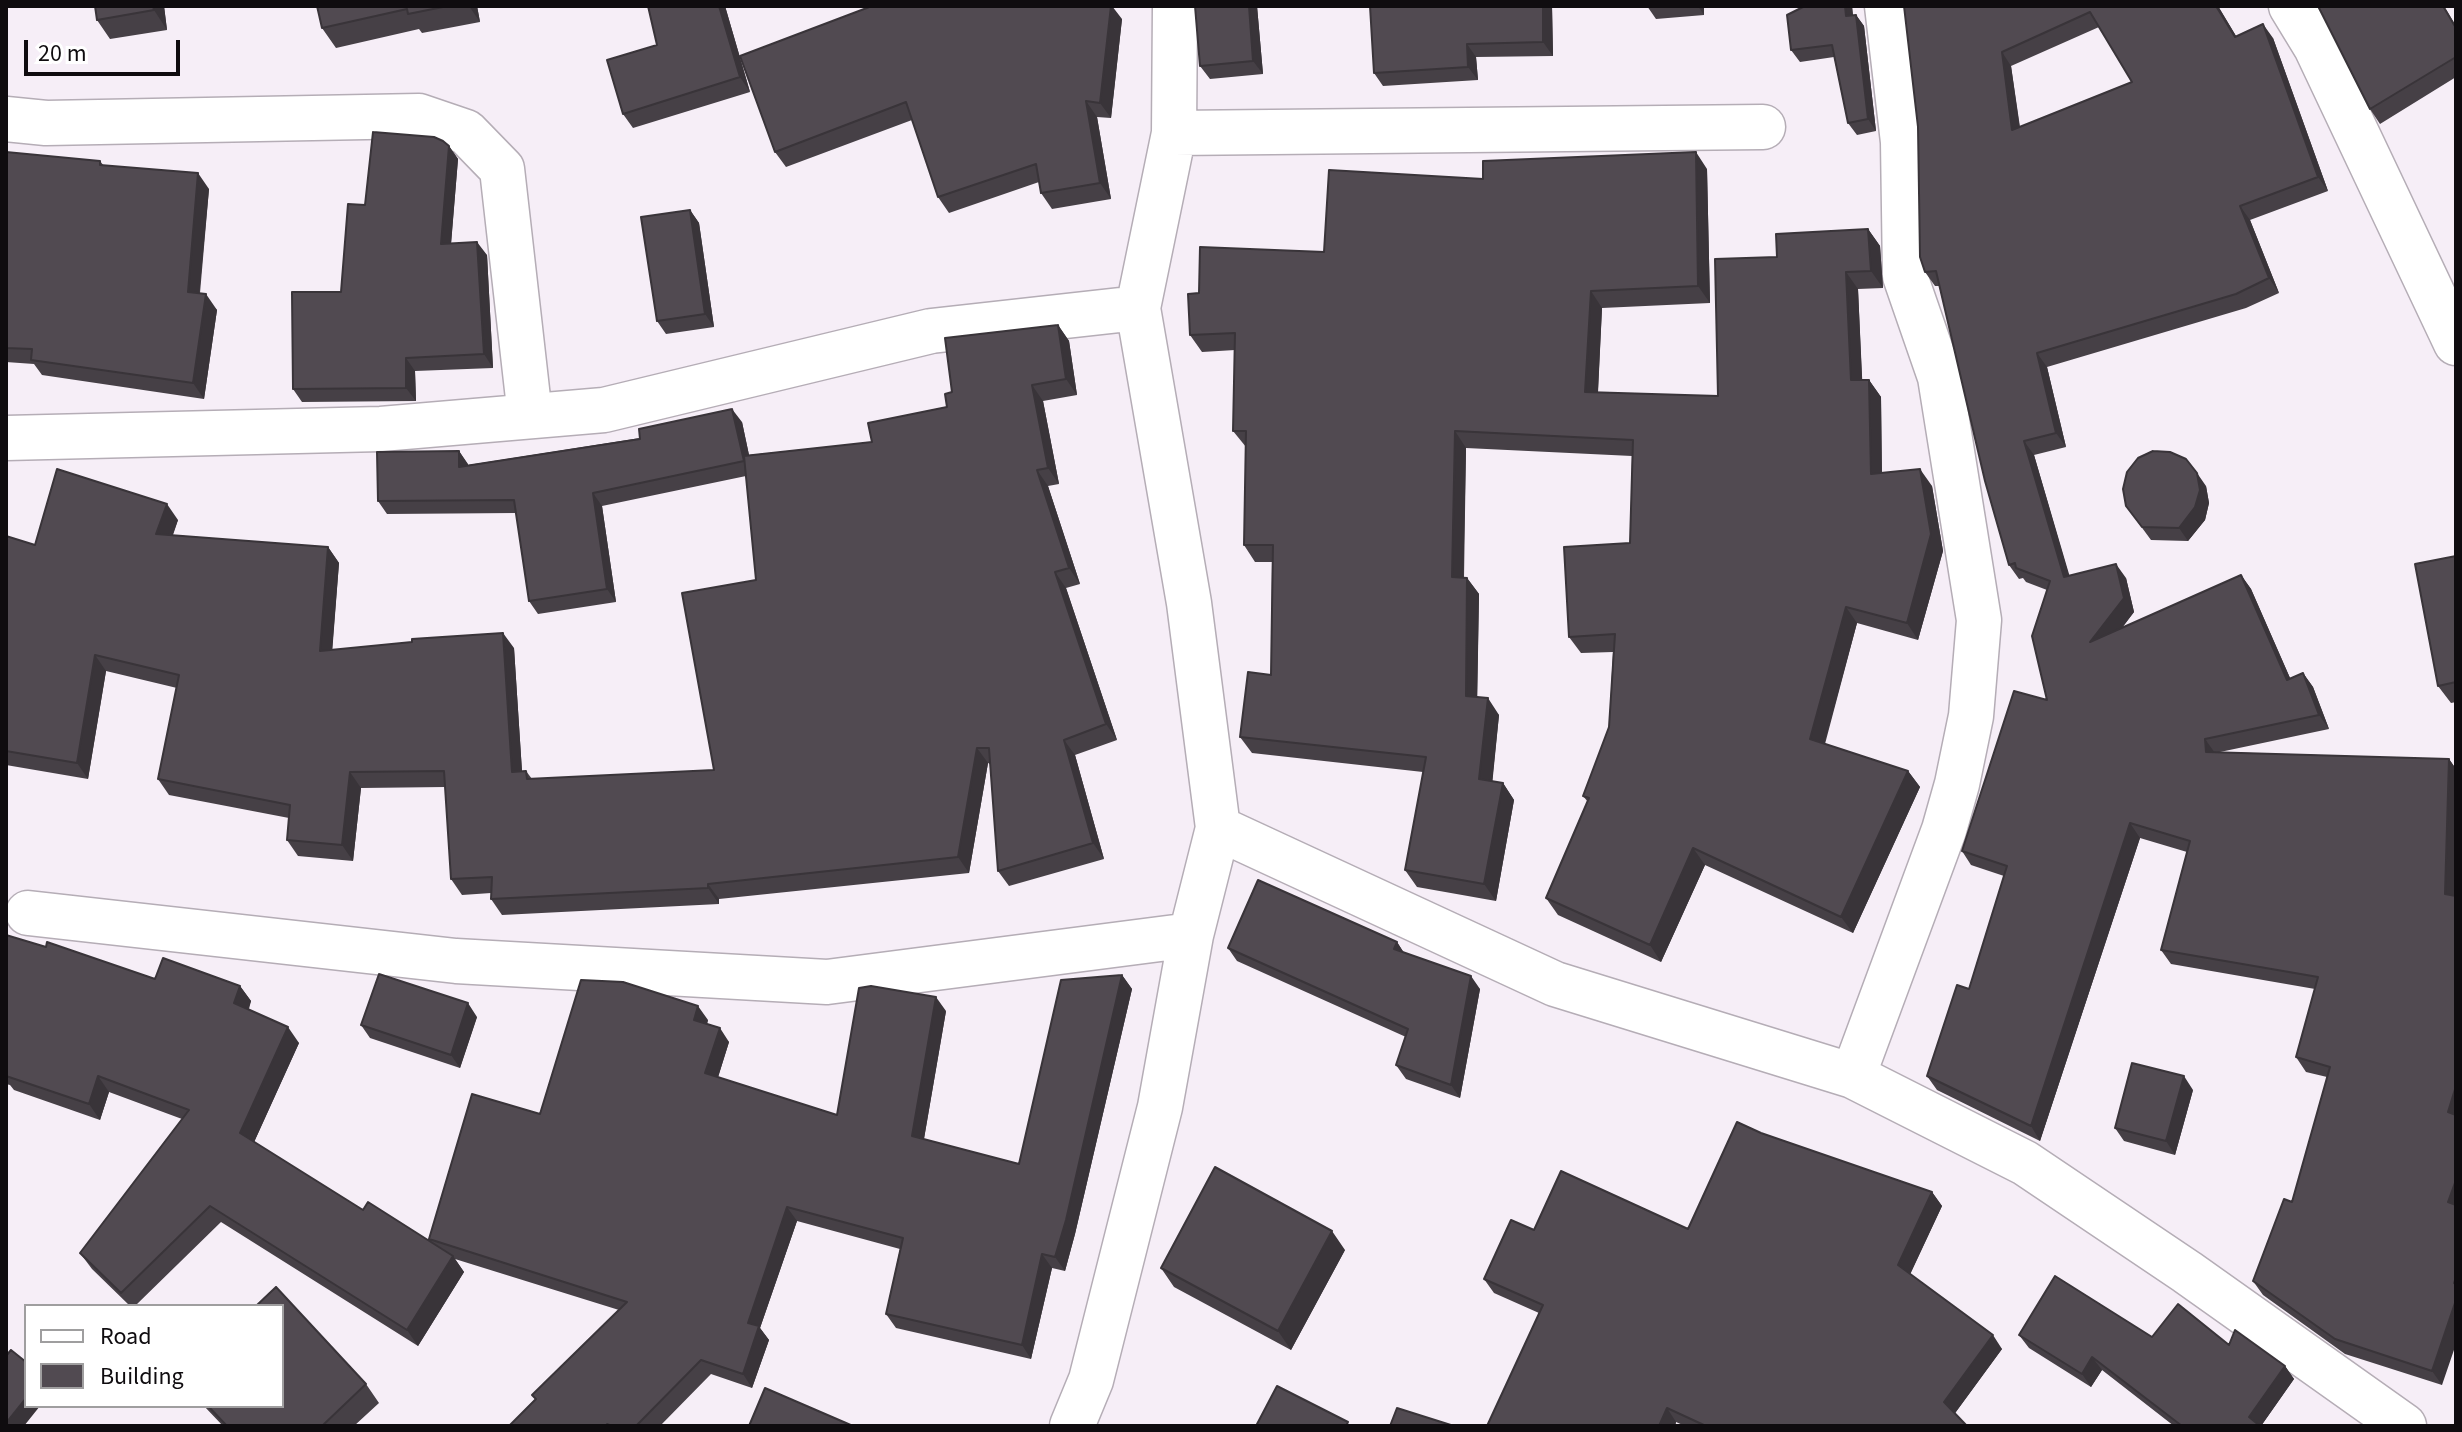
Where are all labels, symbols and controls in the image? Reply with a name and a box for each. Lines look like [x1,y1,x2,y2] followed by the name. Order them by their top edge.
[28,24,184,74] scale bar
[38,36,87,71] text: 20 m
[24,1304,284,1408] legend
[100,1319,152,1354] text: Road
[100,1359,184,1394] text: Building

